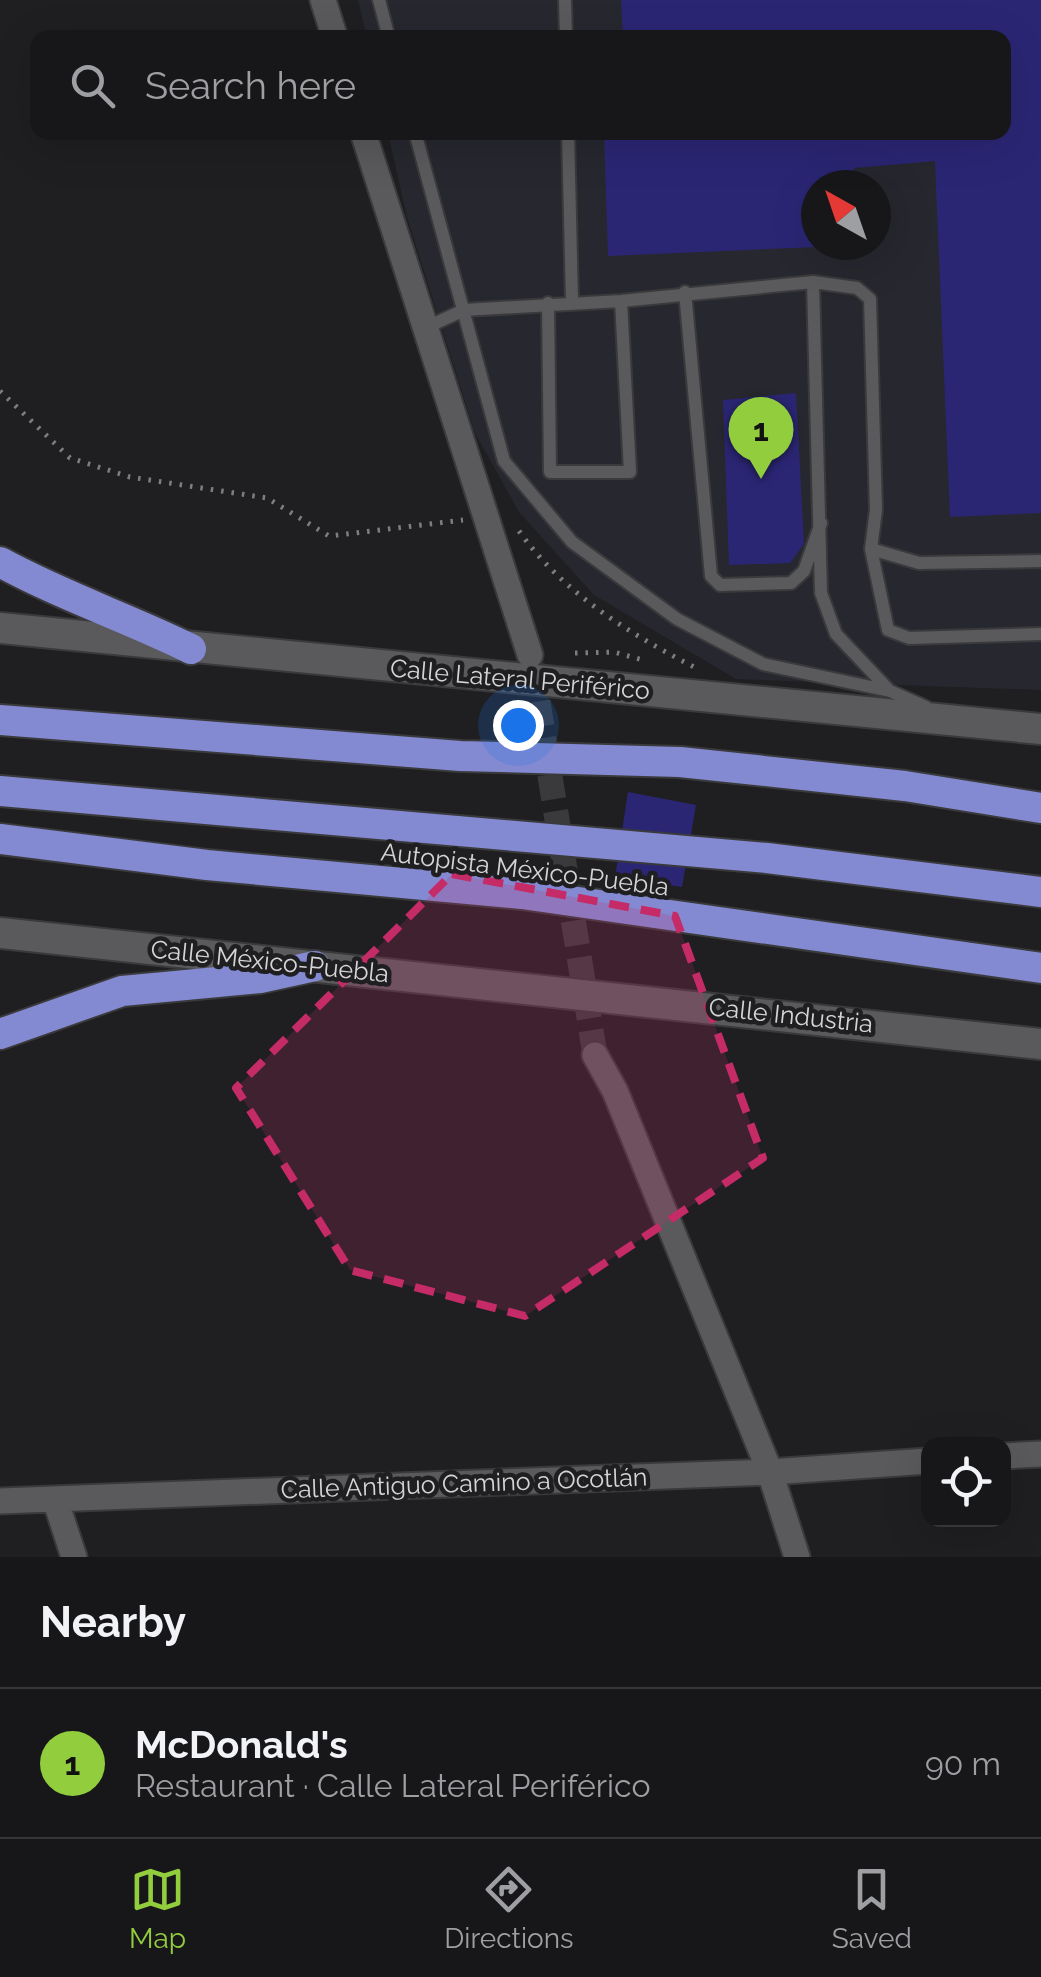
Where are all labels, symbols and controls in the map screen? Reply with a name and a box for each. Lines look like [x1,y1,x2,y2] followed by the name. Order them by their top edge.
[30,30,1011,140] search box
[65,58,120,113] icon: search
[145,63,356,108] text: Search here
[801,170,891,260] north arrow
[728,396,794,479] pin: 1
[389,653,651,705] street label: Calle Lateral Periférico
[493,700,544,751] your location
[379,836,671,902] street label: Autopista México-Puebla
[149,934,391,988] street label: Calle México-Puebla
[707,991,875,1039] street label: Calle Industria
[921,1437,1011,1527] map controls
[921,1437,1011,1527] button: locate
[280,1462,648,1504] street label: Calle Antiguo Camino a Ocotlán
[40,1598,186,1647] text: Nearby
[135,1722,348,1767] text: McDonald's
[65,1745,80,1782] text: 1
[925,1745,1001,1782] text: 90 m
[135,1767,650,1804] text: Restaurant · Calle Lateral Periférico
[129,1862,186,1955] tab: Map
[444,1862,574,1955] tab: Directions
[832,1862,912,1955] tab: Saved

